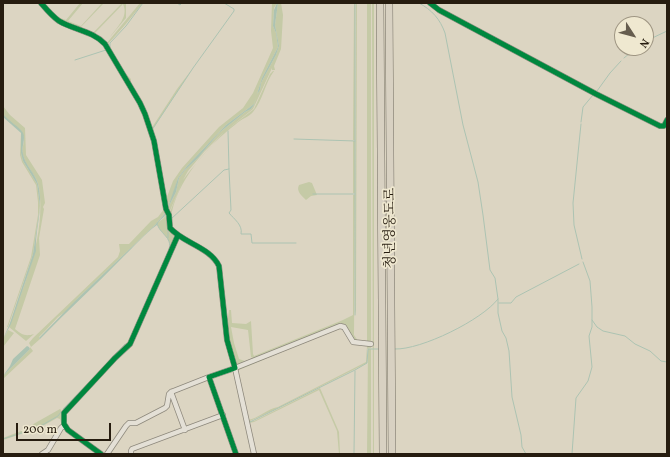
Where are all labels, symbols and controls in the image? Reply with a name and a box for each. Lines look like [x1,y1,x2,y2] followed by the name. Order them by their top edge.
[614,16,654,56] north arrow
[635,35,652,50] text: N
[383,187,399,269] street label: 청년영웅도로
[18,415,113,441] scale bar
[23,422,57,438] text: 200 m

